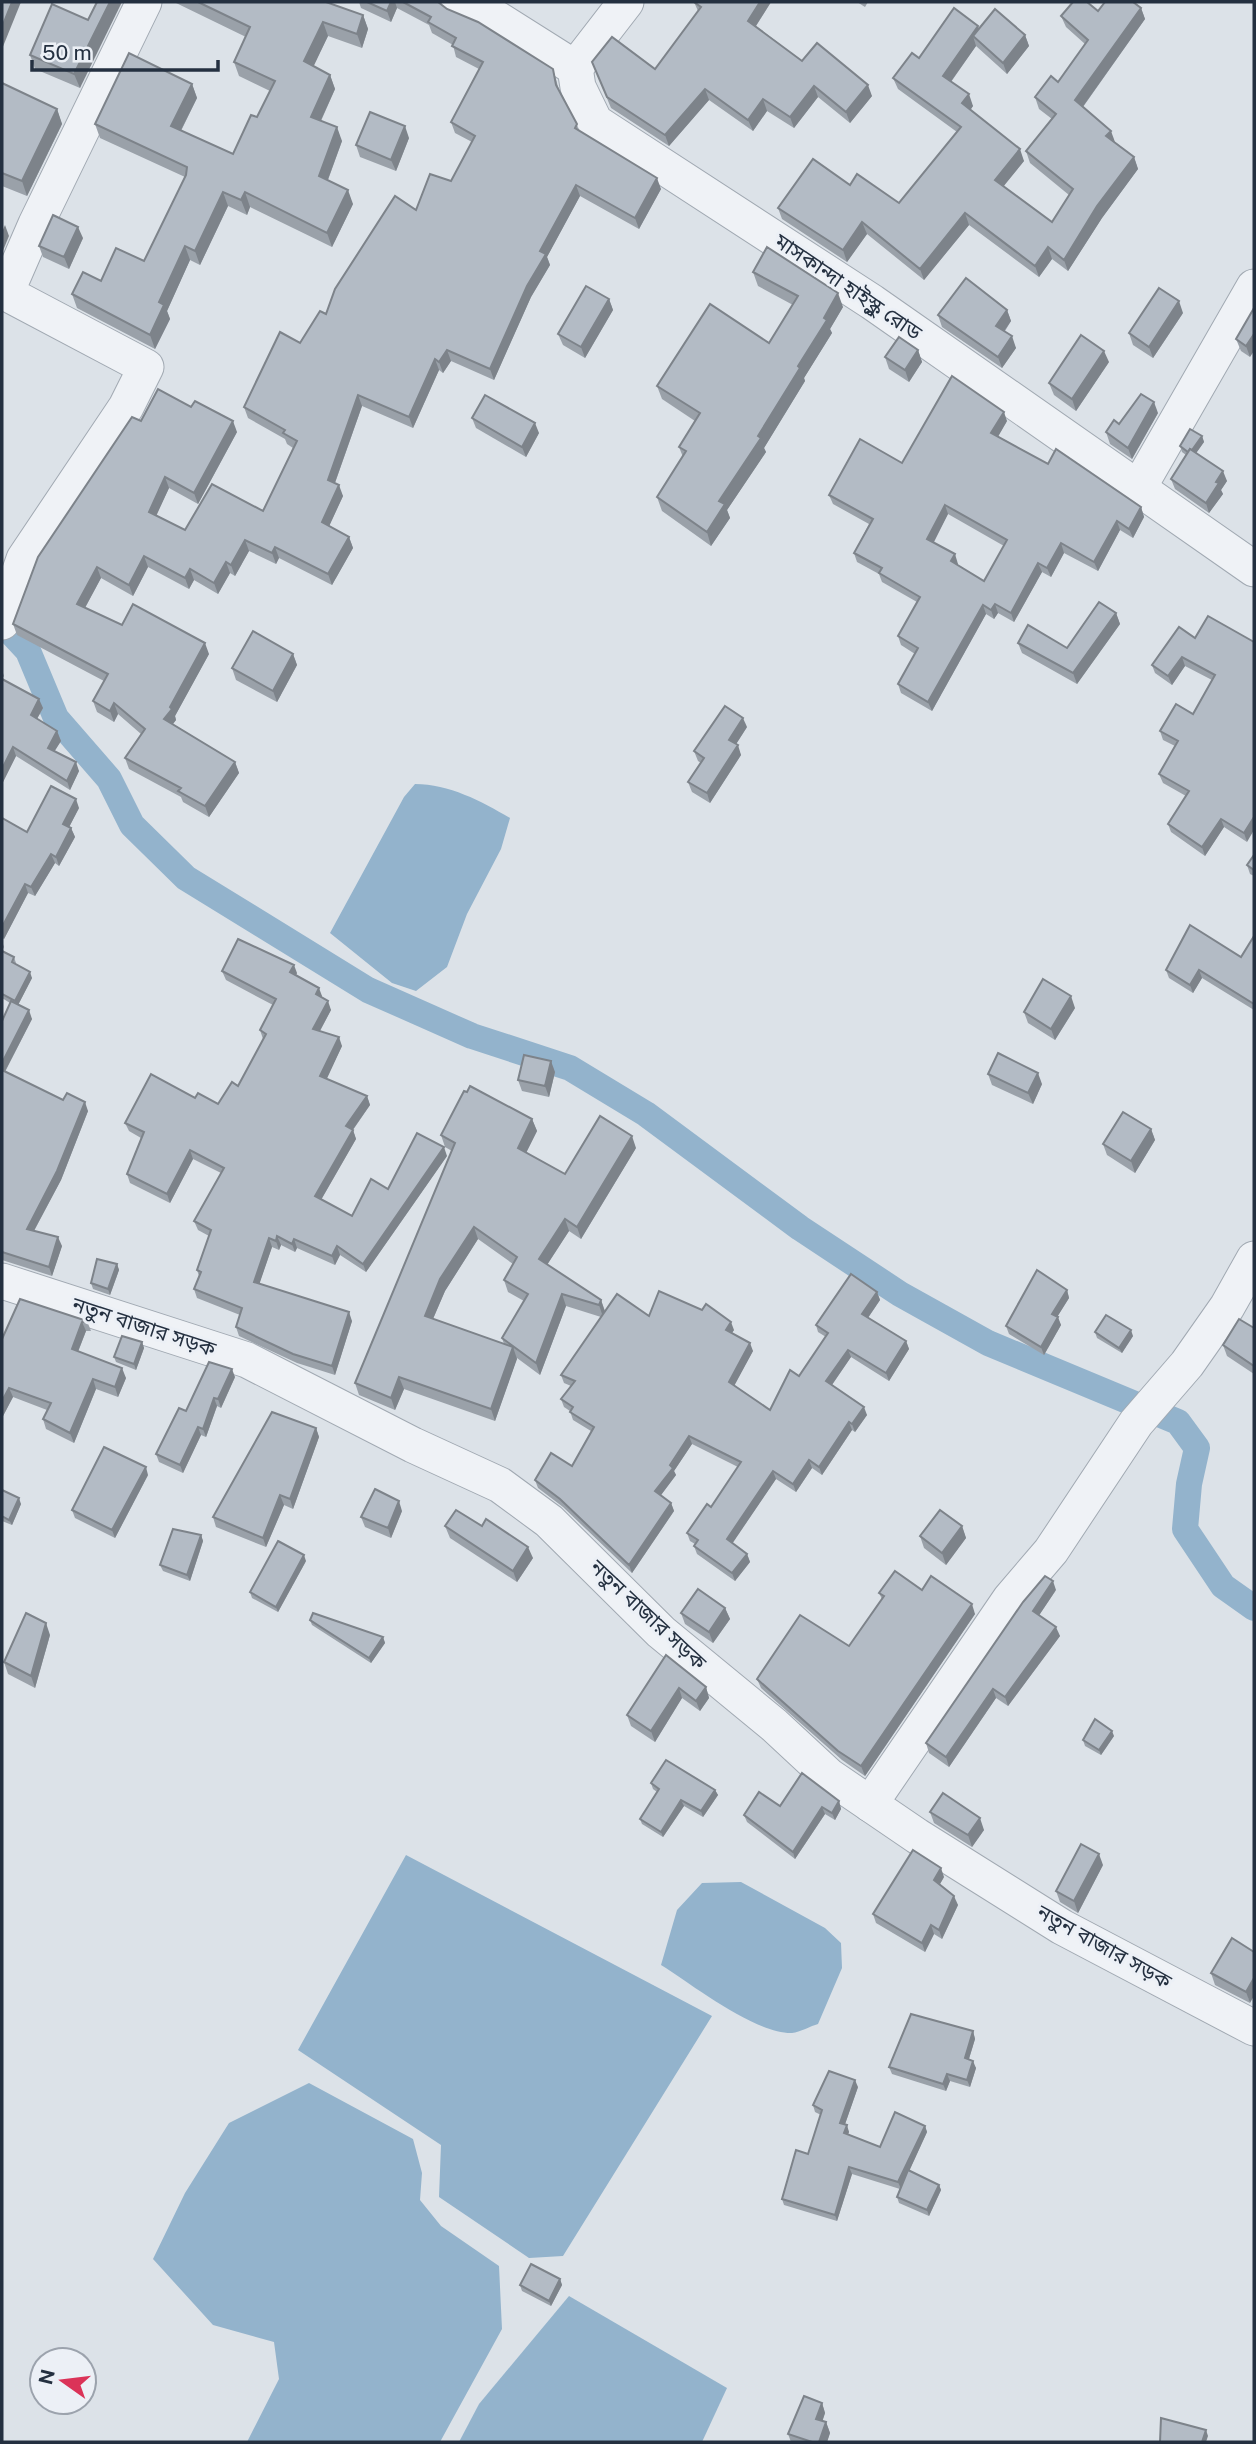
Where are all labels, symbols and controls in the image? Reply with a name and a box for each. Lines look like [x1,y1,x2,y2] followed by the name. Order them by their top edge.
[32,28,217,72] scale bar
[42,40,92,65] text: 50 m
[769,228,927,346] street label: মাসকান্দা হাইস্কুল রোড
[68,1291,220,1363] street label: নতুন বাজার সড়ক
[584,1554,712,1676] street label: নতুন বাজার সড়ক
[1031,1899,1177,1995] street label: নতুন বাজার সড়ক
[28,2346,98,2416] north arrow
[34,2367,59,2387] text: N

